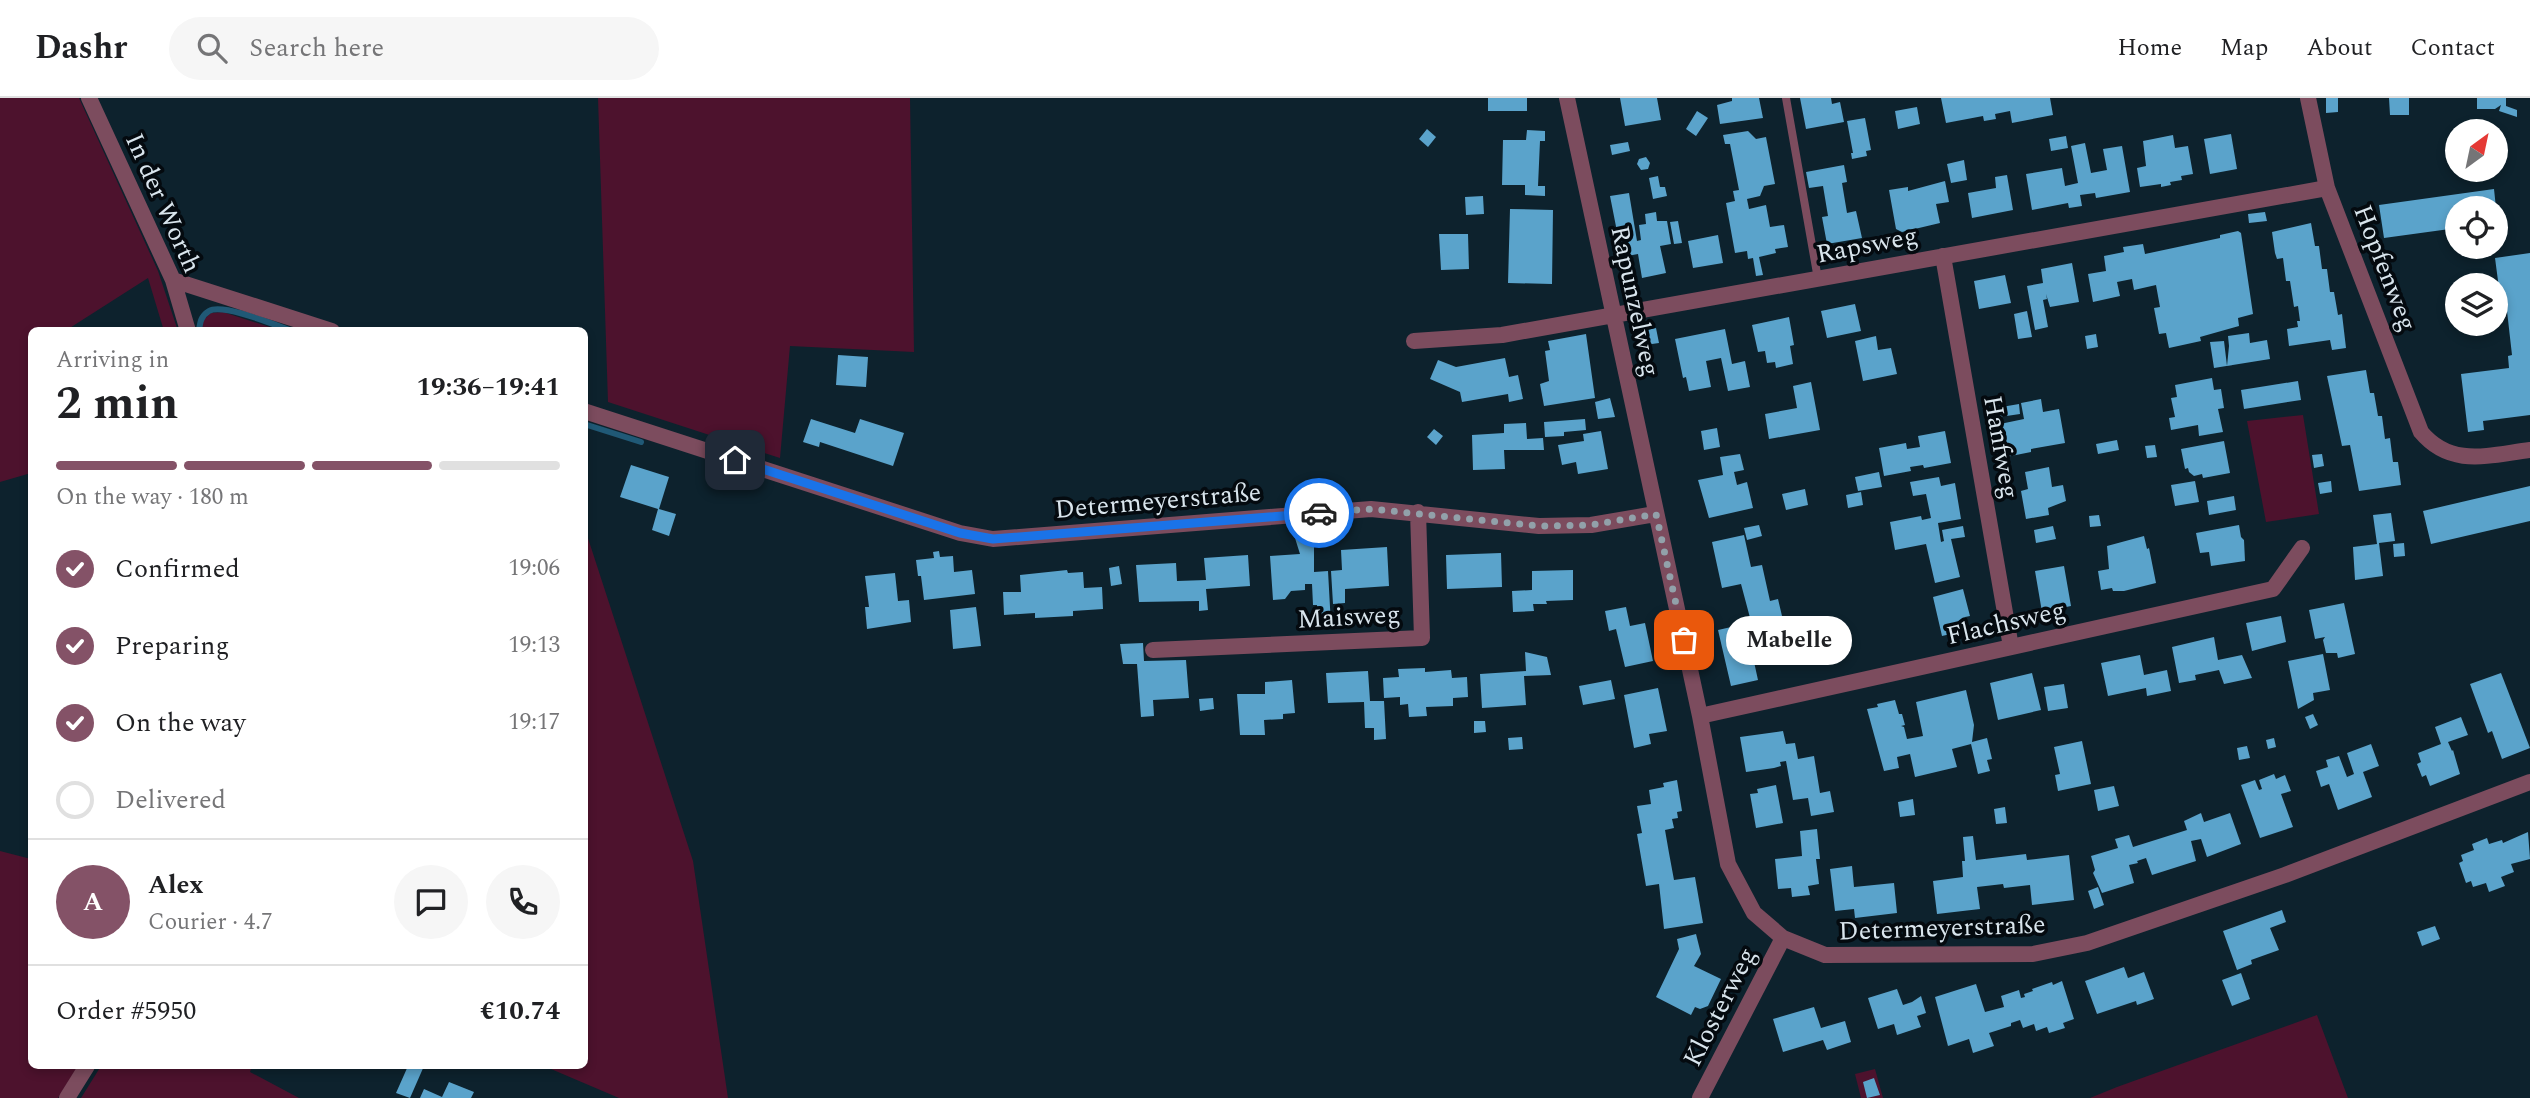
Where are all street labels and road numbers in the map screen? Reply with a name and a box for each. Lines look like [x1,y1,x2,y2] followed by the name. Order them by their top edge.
[114,127,212,279] street label: In der Worth
[2343,199,2427,337] street label: Hopfenweg
[1813,216,1921,274] street label: Rapsweg
[1599,222,1671,380] street label: Rapunzelweg
[1972,392,2030,502] street label: Hanfweg
[1053,472,1263,530] street label: Determeyerstraße
[1943,590,2069,656] street label: Flachsweg
[1296,594,1402,640] street label: Maisweg
[1838,904,2046,952] street label: Determeyerstraße
[1673,940,1767,1074] street label: Klosterweg

